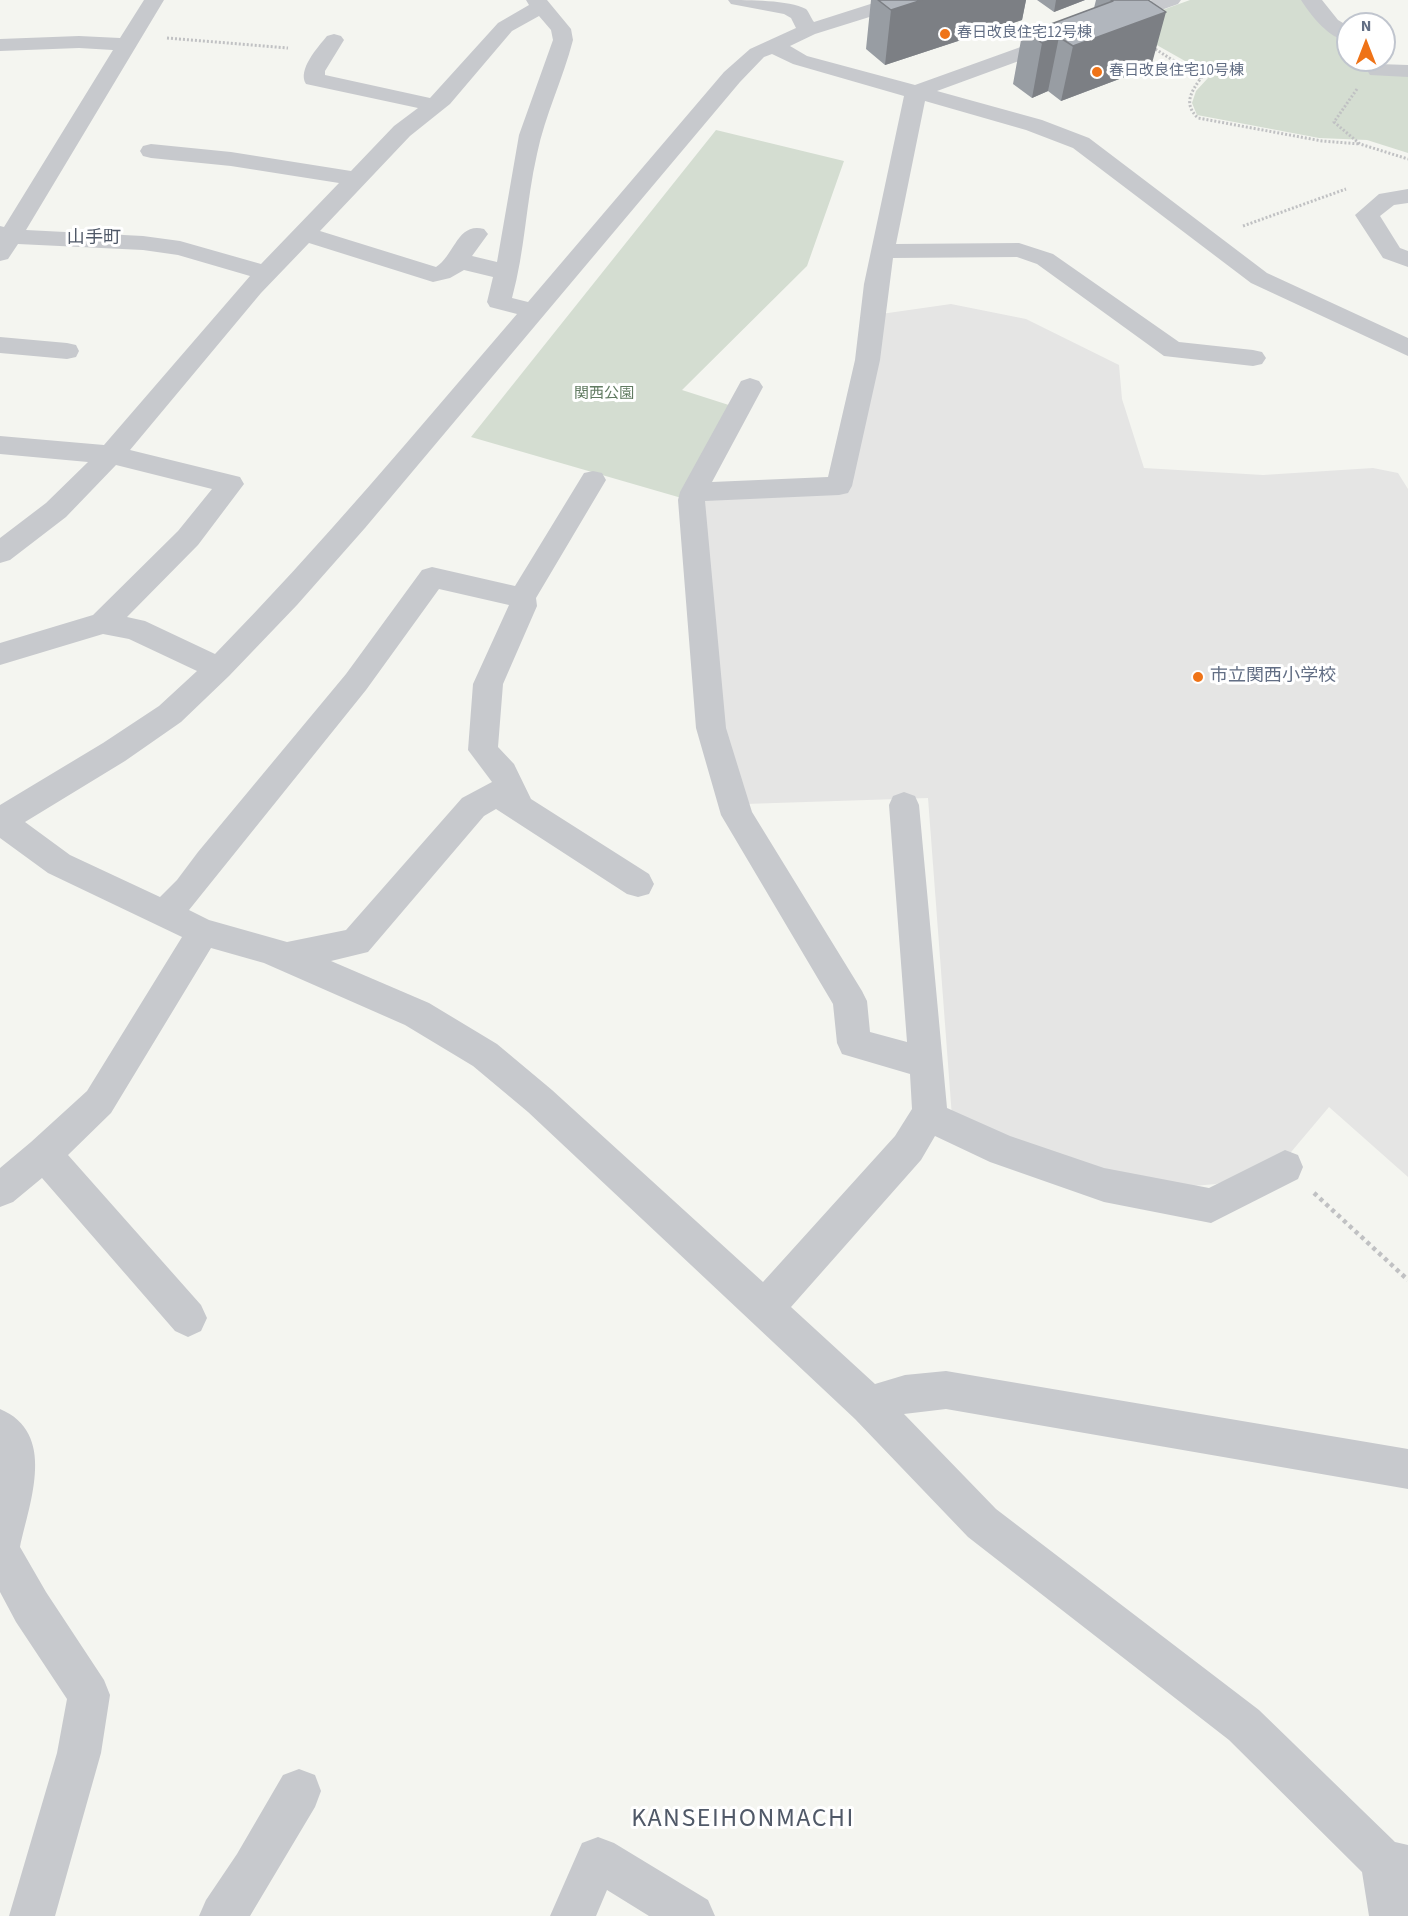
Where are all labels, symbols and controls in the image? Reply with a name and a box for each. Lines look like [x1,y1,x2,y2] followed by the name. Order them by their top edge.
[1336,12,1396,72] north arrow
[1361,15,1371,37] text: N
[957,25,1092,43] place label: 春日改良住宅12号棟
[938,27,952,41] marker: 春日改良住宅12号棟
[1109,63,1244,81] place label: 春日改良住宅10号棟
[1090,65,1104,79] marker: 春日改良住宅10号棟
[67,228,121,250] district label: 山手町
[574,386,634,404] park label: 関西公園
[1210,666,1336,688] place label: 市立関西小学校
[1191,670,1205,684] marker: 市立関西小学校
[631,1804,855,1836] district label: KANSEIHONMACHI

